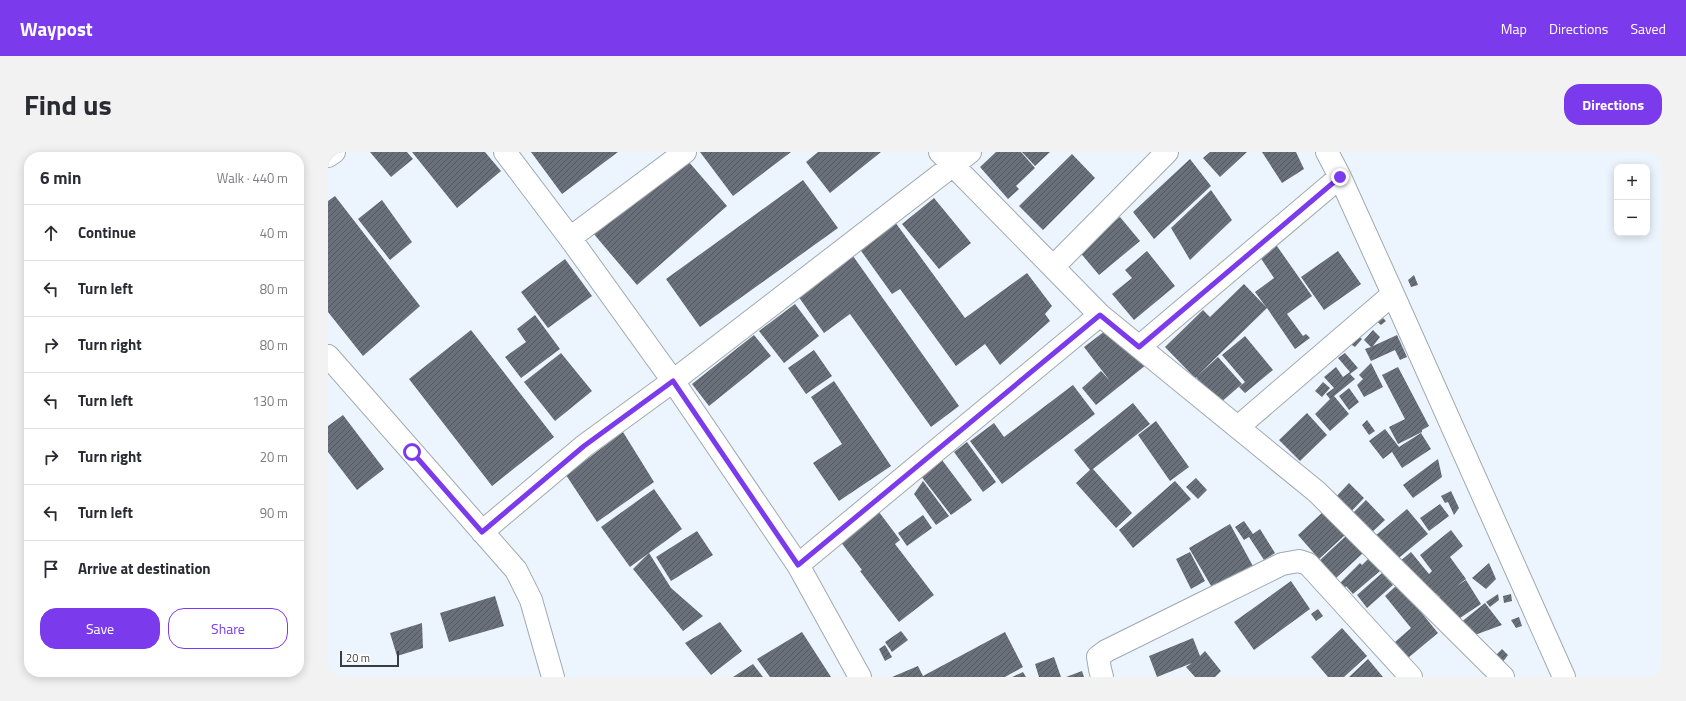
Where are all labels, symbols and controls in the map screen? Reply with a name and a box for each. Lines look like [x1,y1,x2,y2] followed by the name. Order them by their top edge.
[20,14,93,43] text: Waypost
[1501,18,1527,39] text: Map
[1549,18,1608,39] text: Directions
[1630,18,1666,39] text: Saved
[24,83,112,126] text: Find us
[1564,84,1662,125] button: Directions
[1614,164,1650,236] map controls
[1614,164,1650,200] button: +
[40,165,81,191] text: 6 min
[217,168,288,188] text: Walk · 440 m
[1331,168,1349,186] route end
[1614,200,1650,236] button: −
[78,221,136,244] text: Continue
[40,222,62,244] icon: ahead
[260,223,288,243] text: 40 m
[78,277,133,300] text: Turn left
[40,278,62,300] icon: left
[260,279,288,299] text: 80 m
[78,333,142,356] text: Turn right
[40,334,62,356] icon: right
[260,335,288,355] text: 80 m
[78,389,133,412] text: Turn left
[40,390,62,412] icon: left
[252,391,288,411] text: 130 m
[403,443,421,461] route start
[78,445,142,468] text: Turn right
[40,446,62,468] icon: right
[260,447,288,467] text: 20 m
[78,501,133,524] text: Turn left
[40,502,62,524] icon: left
[260,503,288,523] text: 90 m
[78,557,211,580] text: Arrive at destination
[40,558,62,580] icon: arrive
[40,608,160,649] button: Save
[168,608,288,649] button: Share
[340,649,399,668] scale bar
[346,650,370,666] text: 20 m

